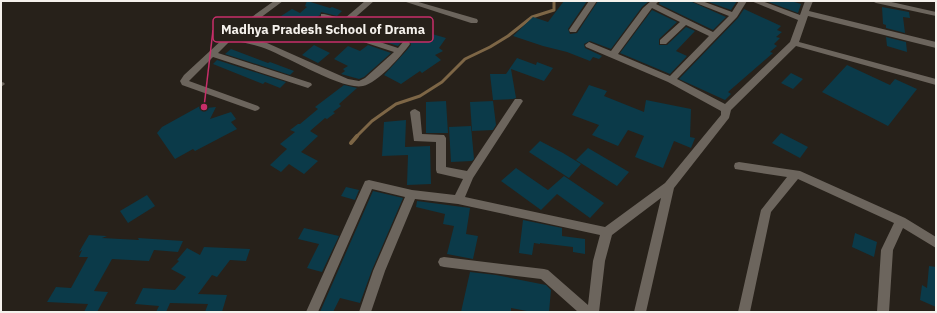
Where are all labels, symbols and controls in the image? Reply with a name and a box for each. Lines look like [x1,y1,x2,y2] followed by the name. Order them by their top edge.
[213,17,433,42] callout: Madhya Pradesh School of Drama
[221,21,425,38] text: Madhya Pradesh School of Drama

